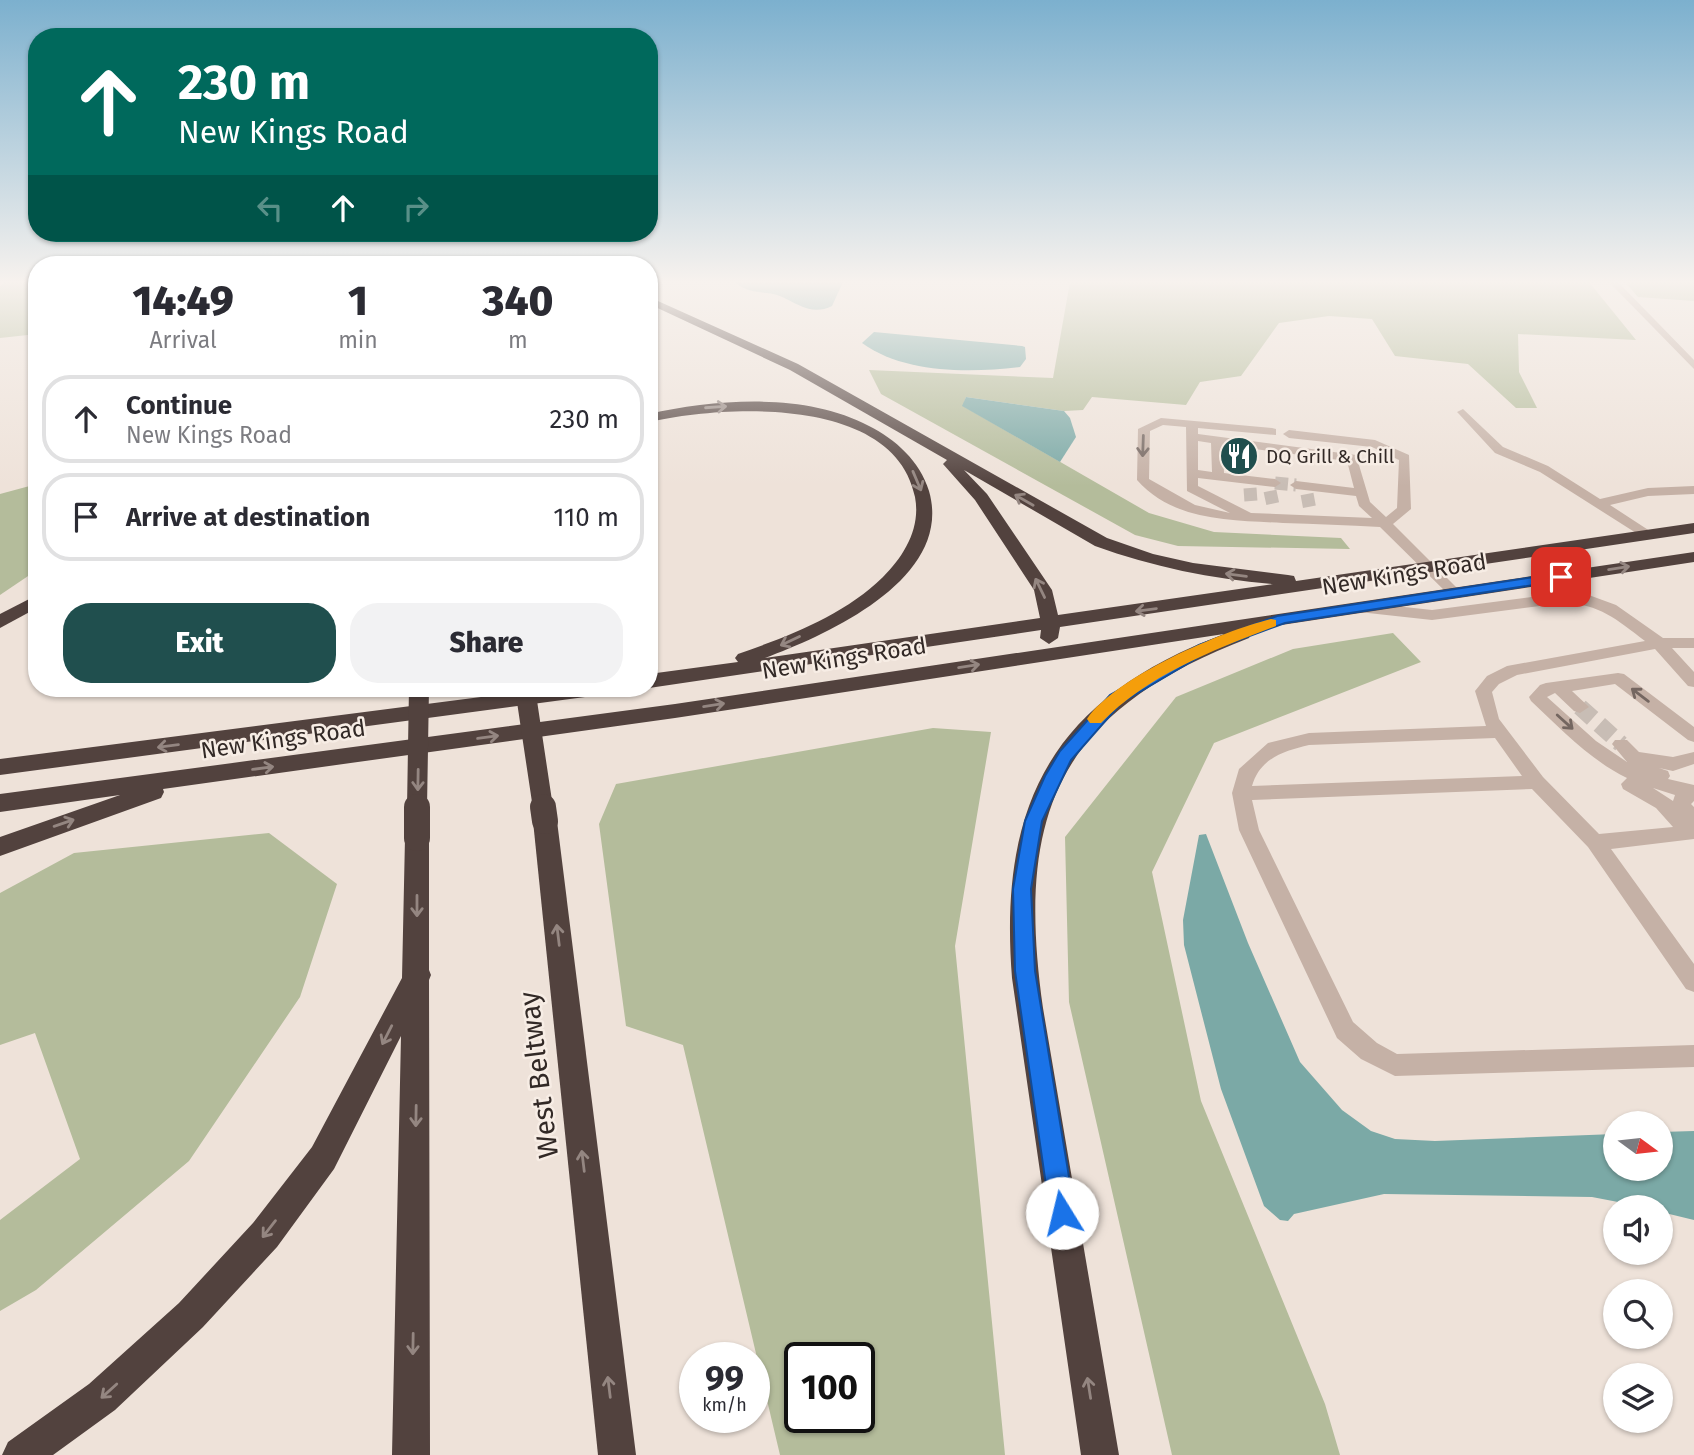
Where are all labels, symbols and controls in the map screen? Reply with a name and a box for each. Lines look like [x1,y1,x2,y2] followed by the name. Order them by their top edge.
[178,53,310,112] text: 230 m
[63,56,154,147] icon: ahead
[178,113,409,151] text: New Kings Road
[251,189,289,227] icon: left
[324,189,362,227] icon: ahead
[397,189,435,227] icon: right
[132,276,234,326] text: 14:49
[348,276,368,326] text: 1
[482,276,553,326] text: 340
[149,326,217,354] text: Arrival
[338,326,378,354] text: min
[508,326,528,354] text: m
[126,390,232,421] text: Continue
[67,400,105,438] icon: ahead
[705,400,728,413] one-way arrow
[550,404,619,435] text: 230 m
[126,421,292,449] text: New Kings Road
[1136,435,1149,458] one-way arrow
[1218,435,1260,477] restaurant icon: DQ Grill & Chill
[1266,445,1395,468] place label: DQ Grill & Chill
[911,470,924,491] one-way arrow
[1015,492,1035,506] one-way arrow
[67,498,105,536] icon: arrive
[126,502,370,533] text: Arrive at destination
[553,502,619,533] text: 110 m
[1320,547,1488,601] street label: New Kings Road
[1531,547,1591,607] pin
[1542,558,1580,596] icon: arrive
[1607,561,1630,574] one-way arrow
[1226,569,1248,582] one-way arrow
[1032,579,1046,599] one-way arrow
[63,603,336,683] button: Exit
[350,603,623,683] button: Share
[1135,603,1158,616] one-way arrow
[760,631,928,685] street label: New Kings Road
[780,635,801,648] one-way arrow
[957,659,980,672] one-way arrow
[1631,687,1650,702] one-way arrow
[702,698,724,711] one-way arrow
[1556,713,1573,730] one-way arrow
[199,714,367,764] street label: New Kings Road
[476,730,499,743] one-way arrow
[157,739,180,752] one-way arrow
[251,761,274,774] one-way arrow
[411,769,425,792] one-way arrow
[52,816,74,828] one-way arrow
[411,895,424,918] one-way arrow
[551,924,564,947] one-way arrow
[512,990,565,1160] street label: West Beltway
[379,1024,393,1045] one-way arrow
[409,1105,423,1128] one-way arrow
[1603,1111,1673,1181] north arrow
[1603,1111,1673,1433] map controls
[577,1150,590,1173] one-way arrow
[1025,1176,1099,1250] position arrow
[1603,1195,1673,1265] button: sound
[262,1219,277,1238] one-way arrow
[1603,1279,1673,1349] button: search
[406,1332,419,1355] one-way arrow
[784,1342,875,1433] speed limit sign: 100
[705,1357,744,1399] text: 99
[1603,1363,1673,1433] button: layers
[603,1376,616,1399] one-way arrow
[1083,1377,1096,1399] one-way arrow
[101,1382,118,1399] one-way arrow
[702,1394,747,1416] text: km/h

